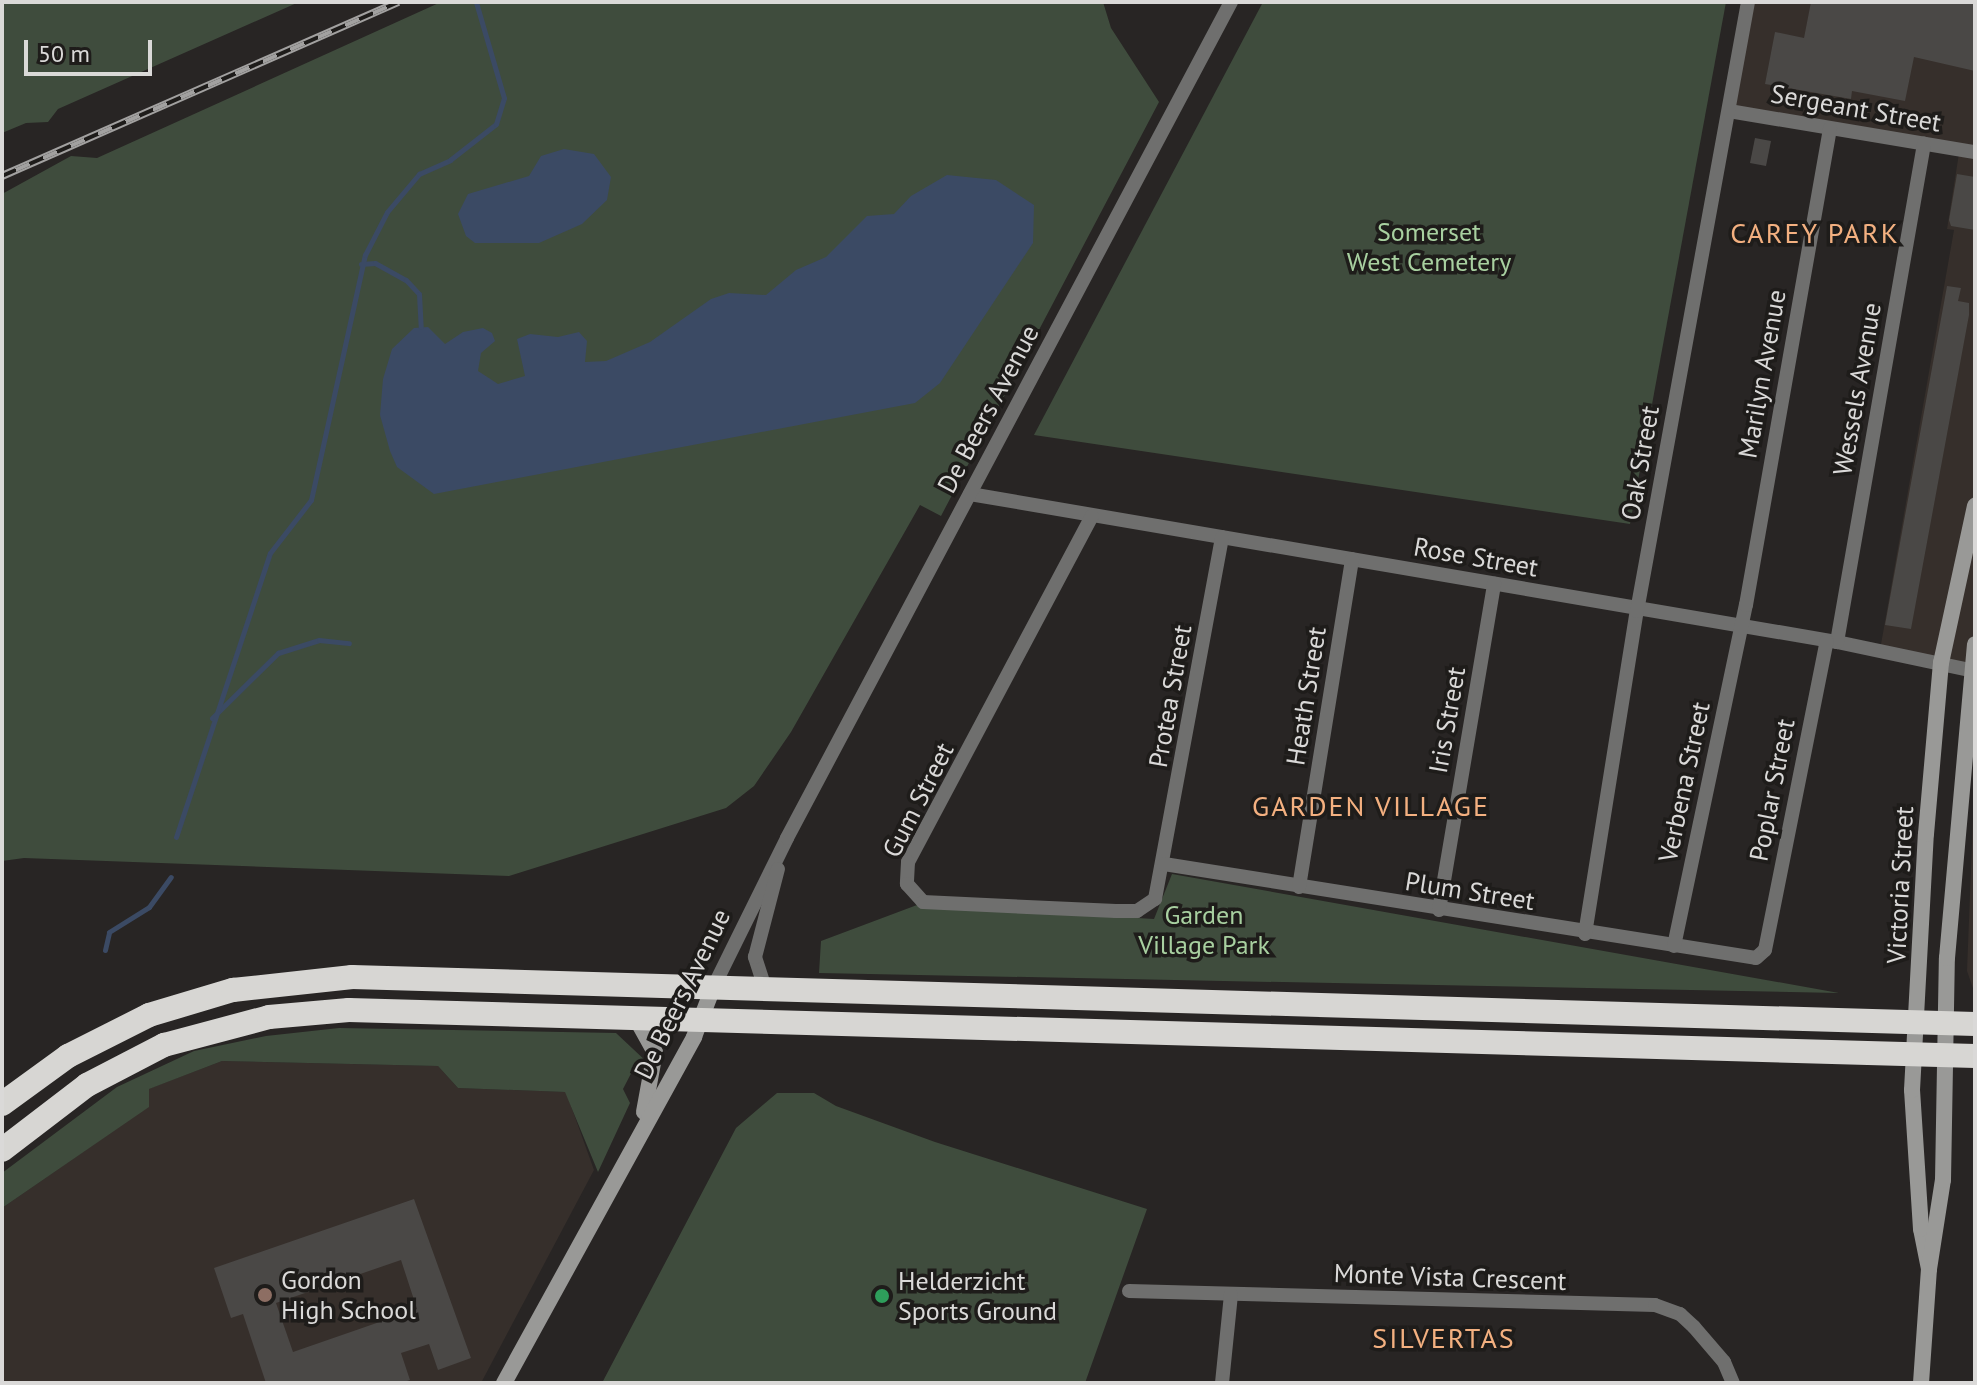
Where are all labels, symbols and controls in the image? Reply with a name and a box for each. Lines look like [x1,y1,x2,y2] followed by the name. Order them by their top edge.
[28,24,156,74] scale bar
[38,38,90,69] text: 50 m
[1768,78,1944,138] street label: Sergeant Street
[1347,216,1511,278] park label: Somerset West Cemetery
[1730,216,1900,250] district label: CAREY PARK
[1732,287,1792,461] street label: Marilyn Avenue
[1826,300,1888,478] street label: Wessels Avenue
[930,319,1046,499] street label: De Beers Avenue
[1615,403,1665,523] street label: Oak Street
[1411,531,1541,583] street label: Rose Street
[1142,622,1198,770] street label: Protea Street
[1280,624,1332,768] street label: Heath Street
[1422,664,1472,776] street label: Iris Street
[1652,699,1716,865] street label: Verbena Street
[1743,716,1801,864] street label: Poplar Street
[876,738,960,862] street label: Gum Street
[1252,789,1490,823] district label: GARDEN VILLAGE
[1880,805,1920,965] street label: Victoria Street
[1403,865,1537,917] street label: Plum Street
[1138,899,1270,960] park label: Garden Village Park
[627,903,737,1085] street label: De Beers Avenue
[1333,1257,1567,1297] street label: Monte Vista Crescent
[281,1264,416,1326] place label: Gordon High School
[898,1265,1057,1326] place label: Helderzicht Sports Ground
[256,1286,274,1304] marker: Gordon High School
[873,1287,891,1305] marker: Helderzicht Sports Ground
[1372,1321,1516,1355] district label: SILVERTAS

